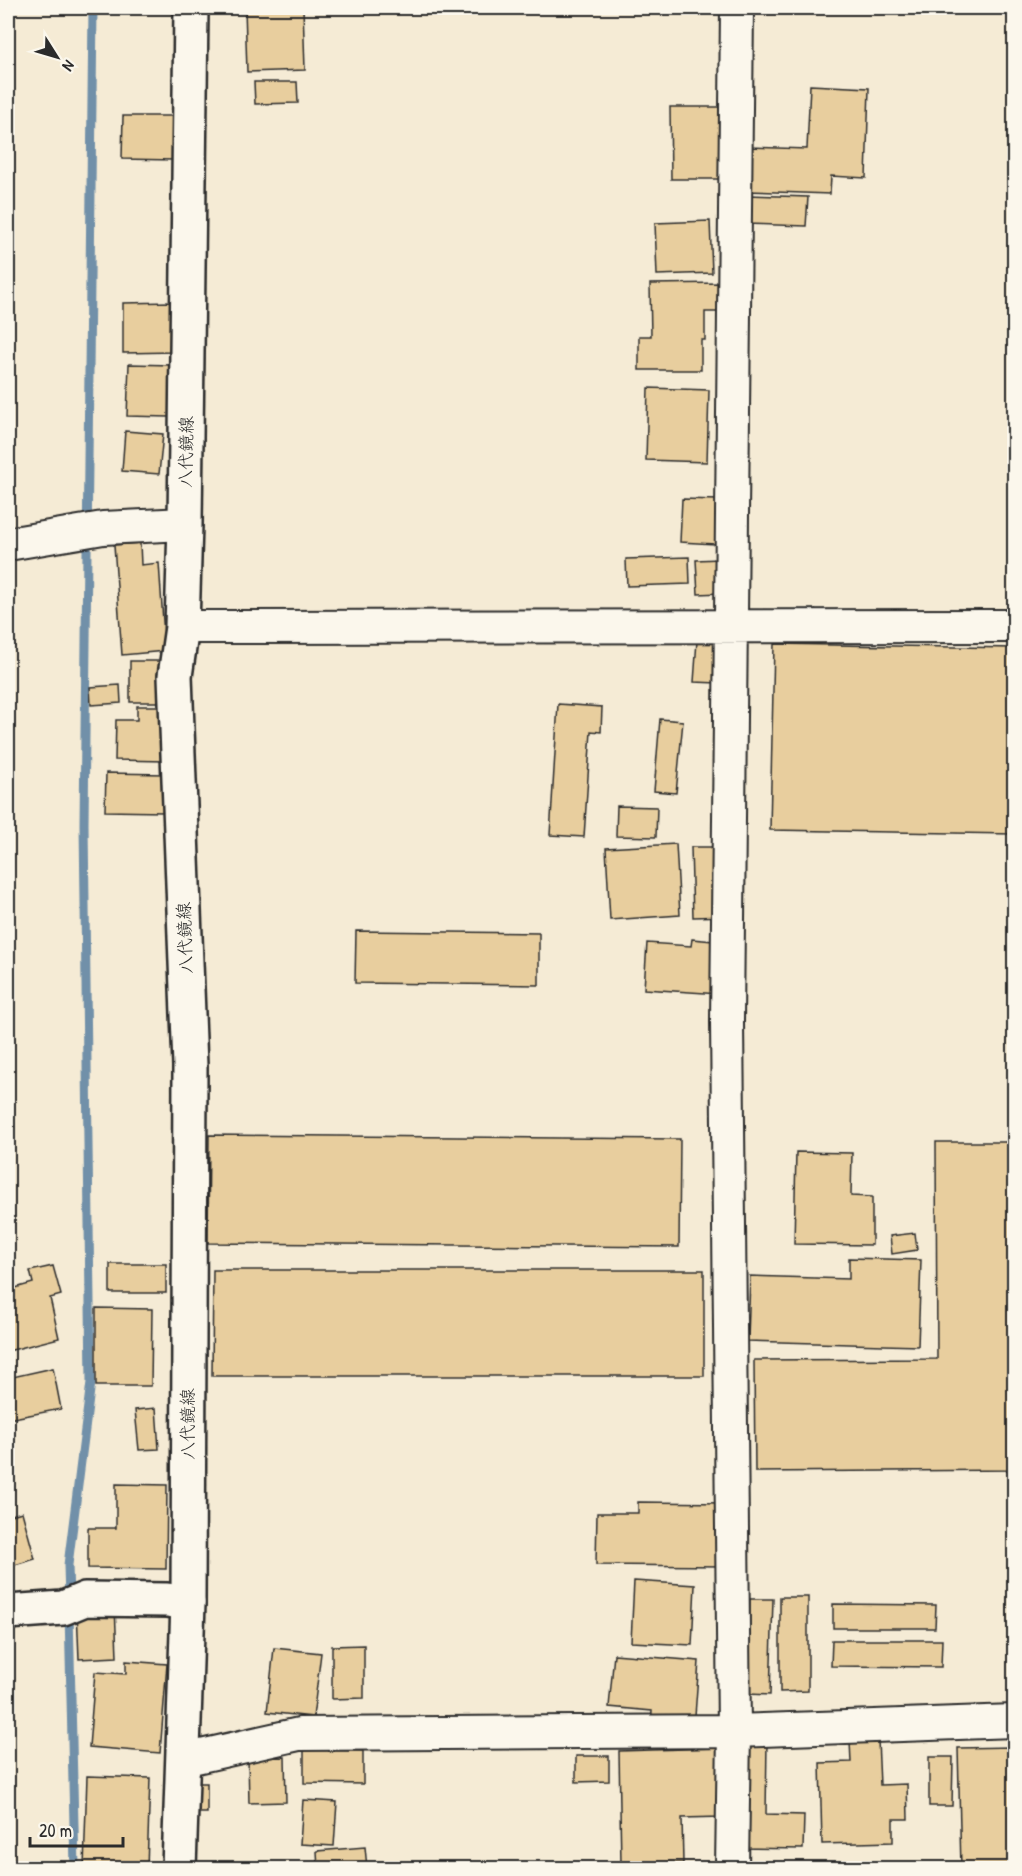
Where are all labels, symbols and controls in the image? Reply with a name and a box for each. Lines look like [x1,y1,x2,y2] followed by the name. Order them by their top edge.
[27,27,87,87] north arrow
[57,56,80,76] text: N
[172,416,199,488] street label: 八代鏡線
[171,902,198,974] street label: 八代鏡線
[175,1388,200,1460] street label: 八代鏡線
[30,1810,123,1848] scale bar
[39,1818,72,1843] text: 20 m

